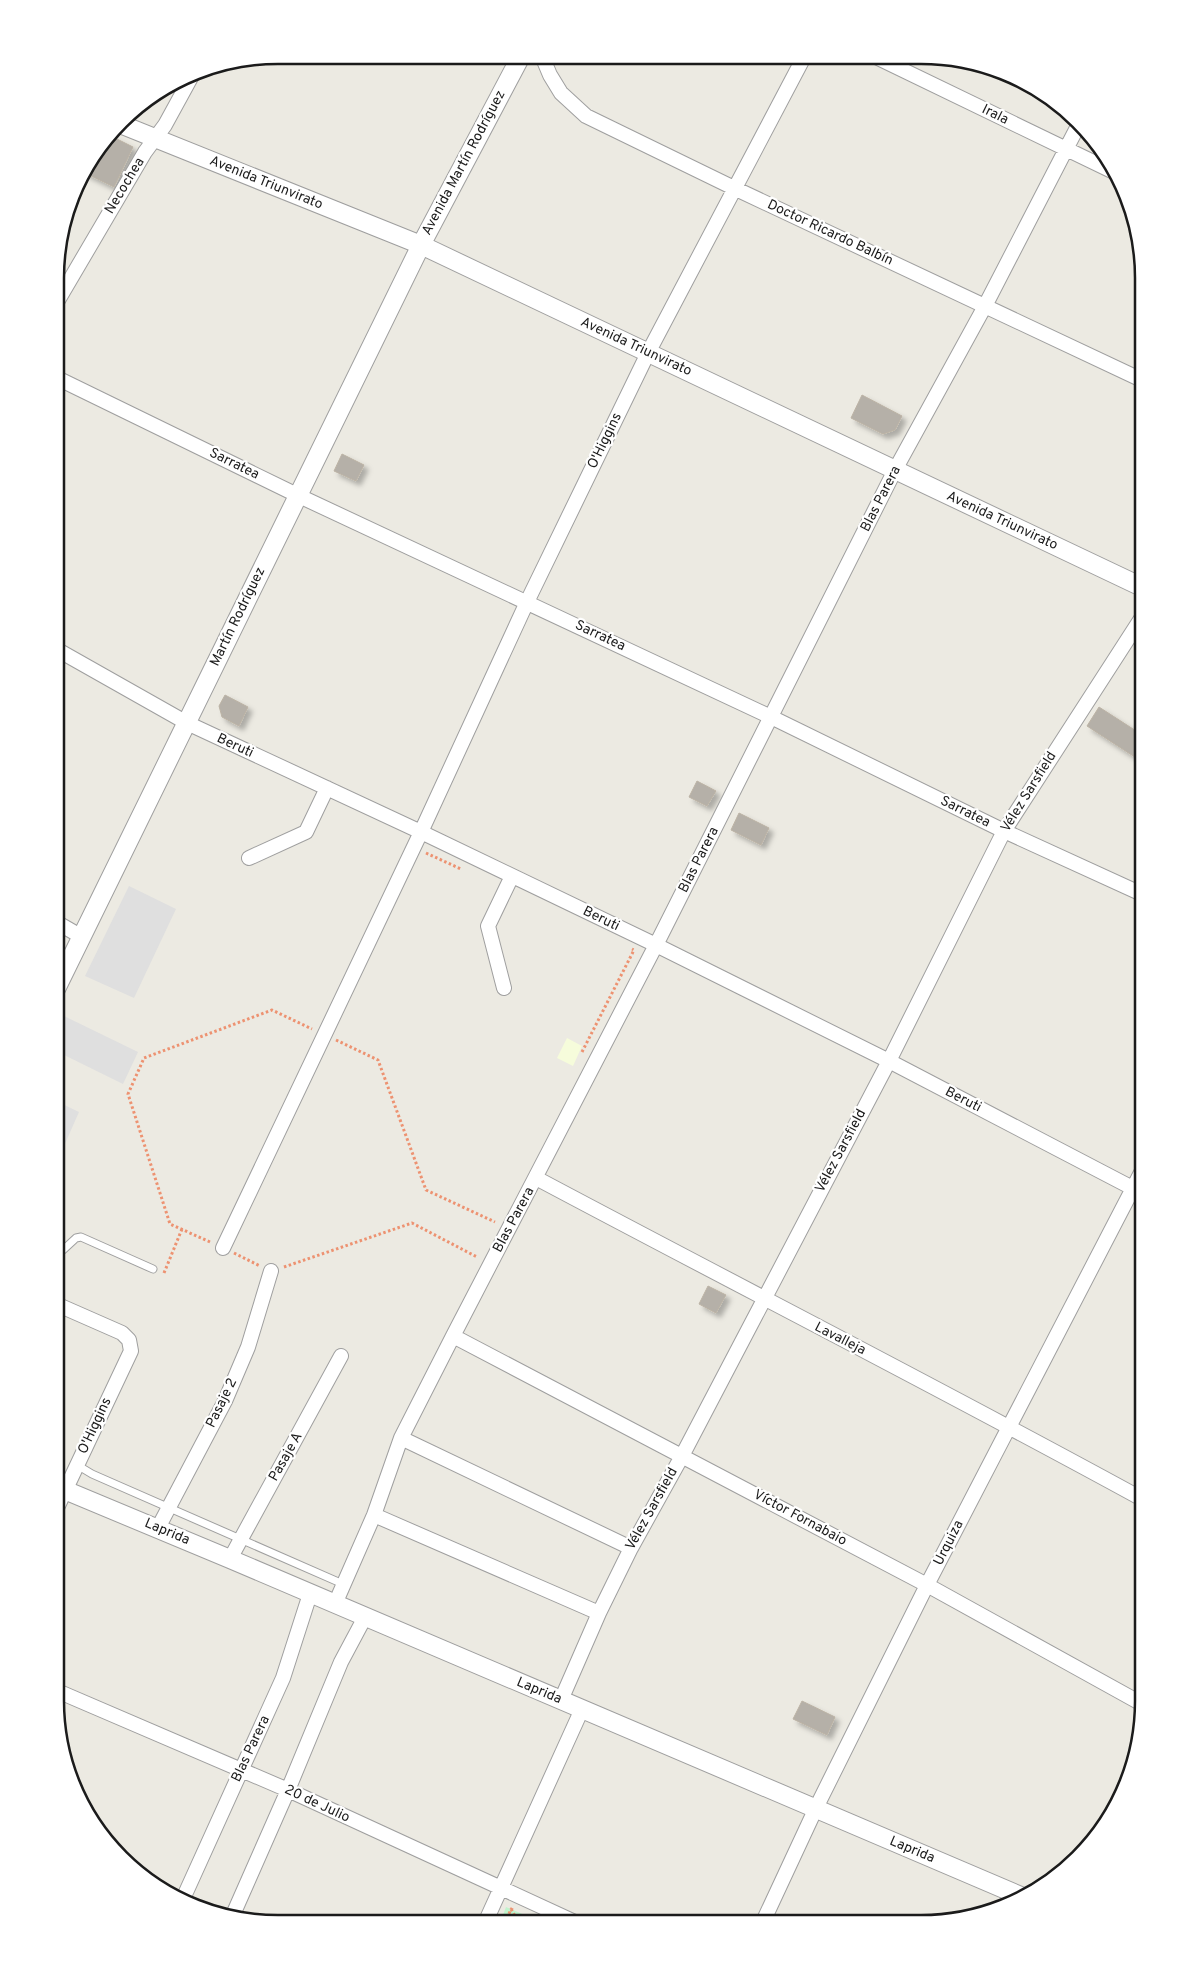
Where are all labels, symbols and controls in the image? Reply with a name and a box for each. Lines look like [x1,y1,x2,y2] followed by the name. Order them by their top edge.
[419,88,509,238] street label: Avenida Martín Rodríguez
[979,101,1011,129] street label: Irala
[207,153,325,214] street label: Avenida Triunvirato
[102,155,148,217] street label: Necochea
[764,196,896,270] street label: Doctor Ricardo Balbín
[578,314,694,380] street label: Avenida Triunvirato
[584,410,626,472] street label: O'Higgins
[206,445,262,483] street label: Sarratea
[857,463,905,535] street label: Blas Parera
[944,488,1060,554] street label: Avenida Triunvirato
[207,565,269,669] street label: Martín Rodríguez
[572,617,628,655] street label: Sarratea
[214,730,256,762] street label: Beruti
[997,749,1061,835] street label: Vélez Sarsfield
[937,793,993,831] street label: Sarratea
[675,824,723,896] street label: Blas Parera
[580,903,622,935] street label: Beruti
[942,1084,984,1116] street label: Beruti
[812,1107,870,1195] street label: Vélez Sarsfield
[490,1184,538,1256] street label: Blas Parera
[812,1319,868,1359] street label: Lavalleja
[203,1375,241,1431] street label: Pasaje 2
[75,1395,115,1457] street label: O'Higgins
[266,1430,306,1484] street label: Pasaje A
[622,1465,682,1553] street label: Vélez Sarsfield
[750,1486,850,1550] street label: Víctor Fornabaio
[142,1515,192,1549] street label: Laprida
[930,1518,968,1568] street label: Urquiza
[514,1674,564,1708] street label: Laprida
[228,1713,274,1785] street label: Blas Parera
[282,1781,353,1827] street label: 20 de Julio
[887,1833,937,1867] street label: Laprida

